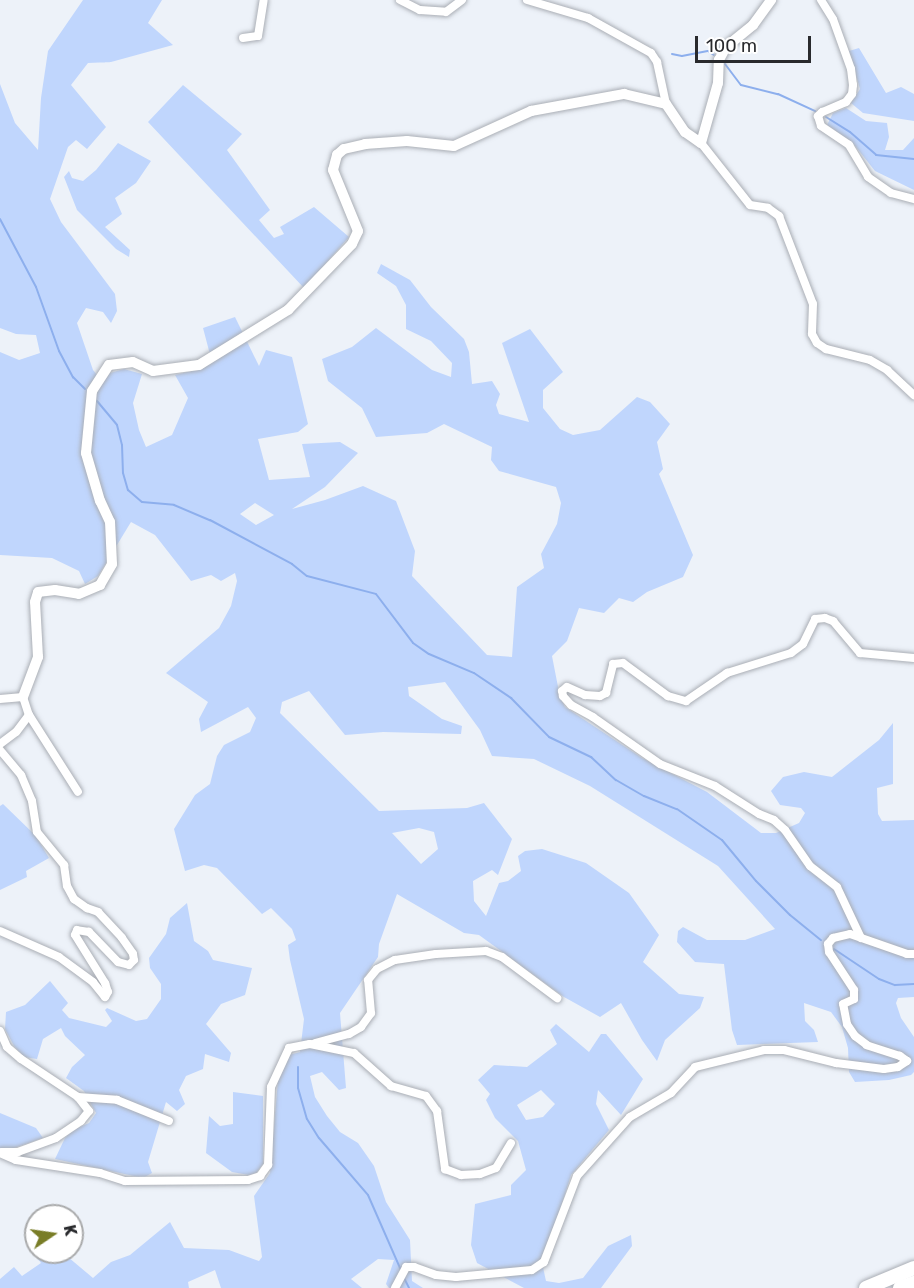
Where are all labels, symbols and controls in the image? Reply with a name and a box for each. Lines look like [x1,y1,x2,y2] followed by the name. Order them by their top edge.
[698,24,814,62] scale bar
[706,35,757,57] text: 100 m
[24,1204,84,1264] north arrow
[60,1223,81,1238] text: K

